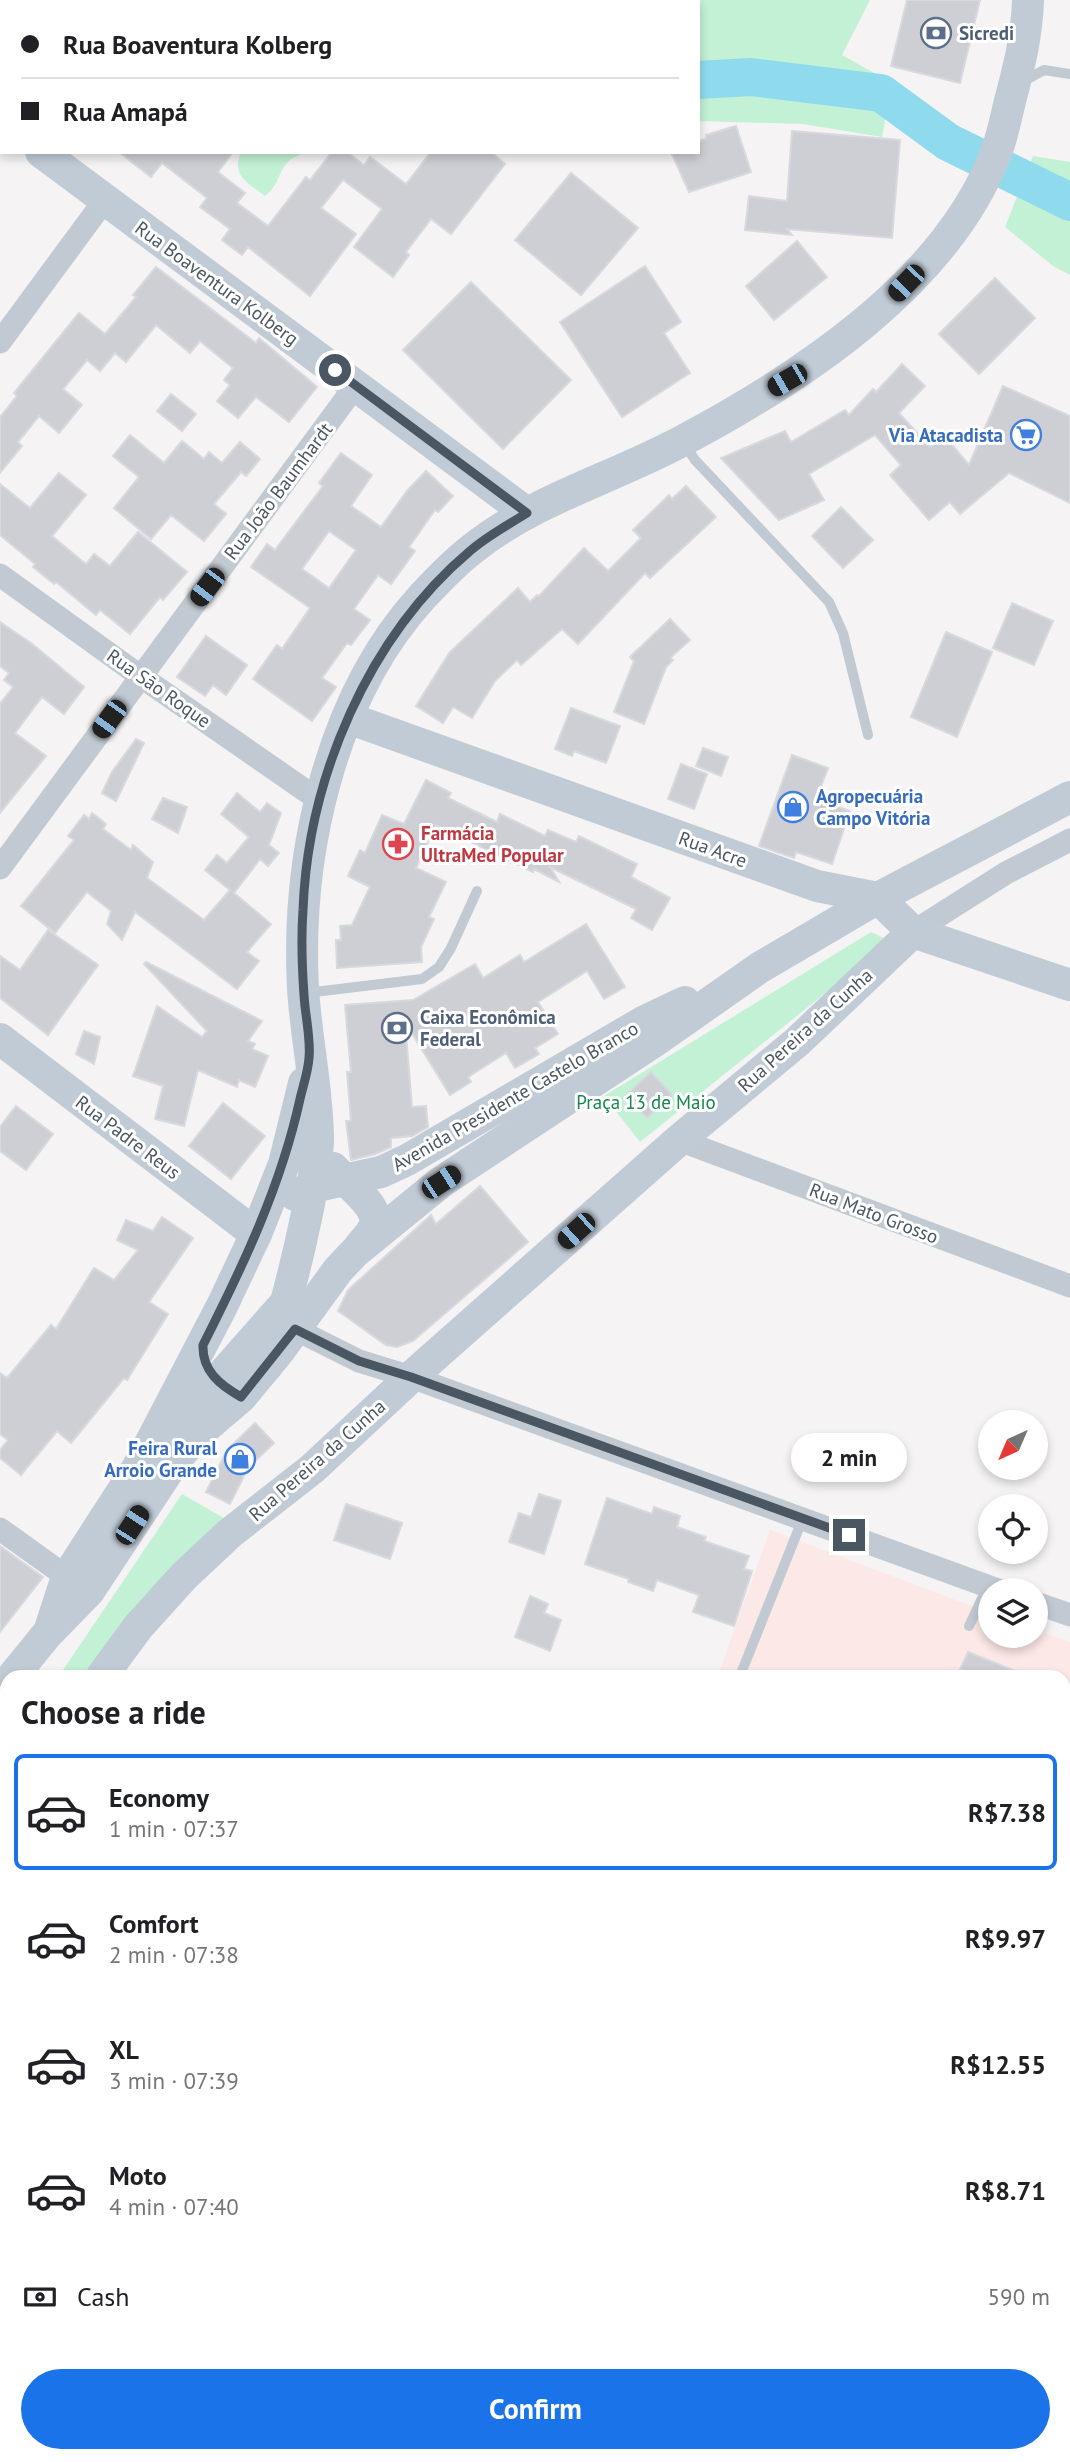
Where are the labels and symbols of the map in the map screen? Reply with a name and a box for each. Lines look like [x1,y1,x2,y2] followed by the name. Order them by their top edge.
[919,16,953,50] bank icon: Sicredi
[959,21,1014,45] place label: Sicredi
[131,216,303,350] street label: Rua Boaventura Kolberg
[884,261,929,305] car
[319,354,351,386] route start
[764,360,811,400] car
[219,417,338,564] street label: Rua João Baumhardt
[1009,418,1043,452] supermarket icon: Via Atacadista
[888,423,1003,447] place label: Via Atacadista
[186,564,229,610] car
[102,643,216,733] street label: Rua São Roque
[89,696,130,742] car
[816,784,930,830] place label: Agropecuária Campo Vitória
[776,790,810,824] shop icon: Agropecuária Campo Vitória
[421,821,564,867] place label: Farmácia UltraMed Popular
[676,826,750,872] street label: Rua Acre
[381,827,415,861] pharmacy icon: Farmácia UltraMed Popular
[733,963,877,1097] street label: Rua Pereira da Cunha
[420,1005,556,1051] place label: Caixa Econômica Federal
[380,1011,414,1045] bank icon: Caixa Econômica Federal
[388,1016,642,1176] street label: Avenida Presidente Castelo Branco
[71,1090,185,1184] street label: Rua Padre Reus
[576,1090,716,1114] park label: Praça 13 de Maio
[418,1162,465,1202] car
[806,1177,942,1249] street label: Rua Mato Grosso
[554,1209,599,1253] car
[244,1394,390,1526] street label: Rua Pereira da Cunha
[978,1410,1048,1480] north arrow
[791,1434,907,1482] callout: 2 min
[104,1436,217,1482] place label: Feira Rural Arroio Grande
[223,1442,257,1476] shop icon: Feira Rural Arroio Grande
[112,1502,153,1548] car
[833,1519,865,1551] route end

